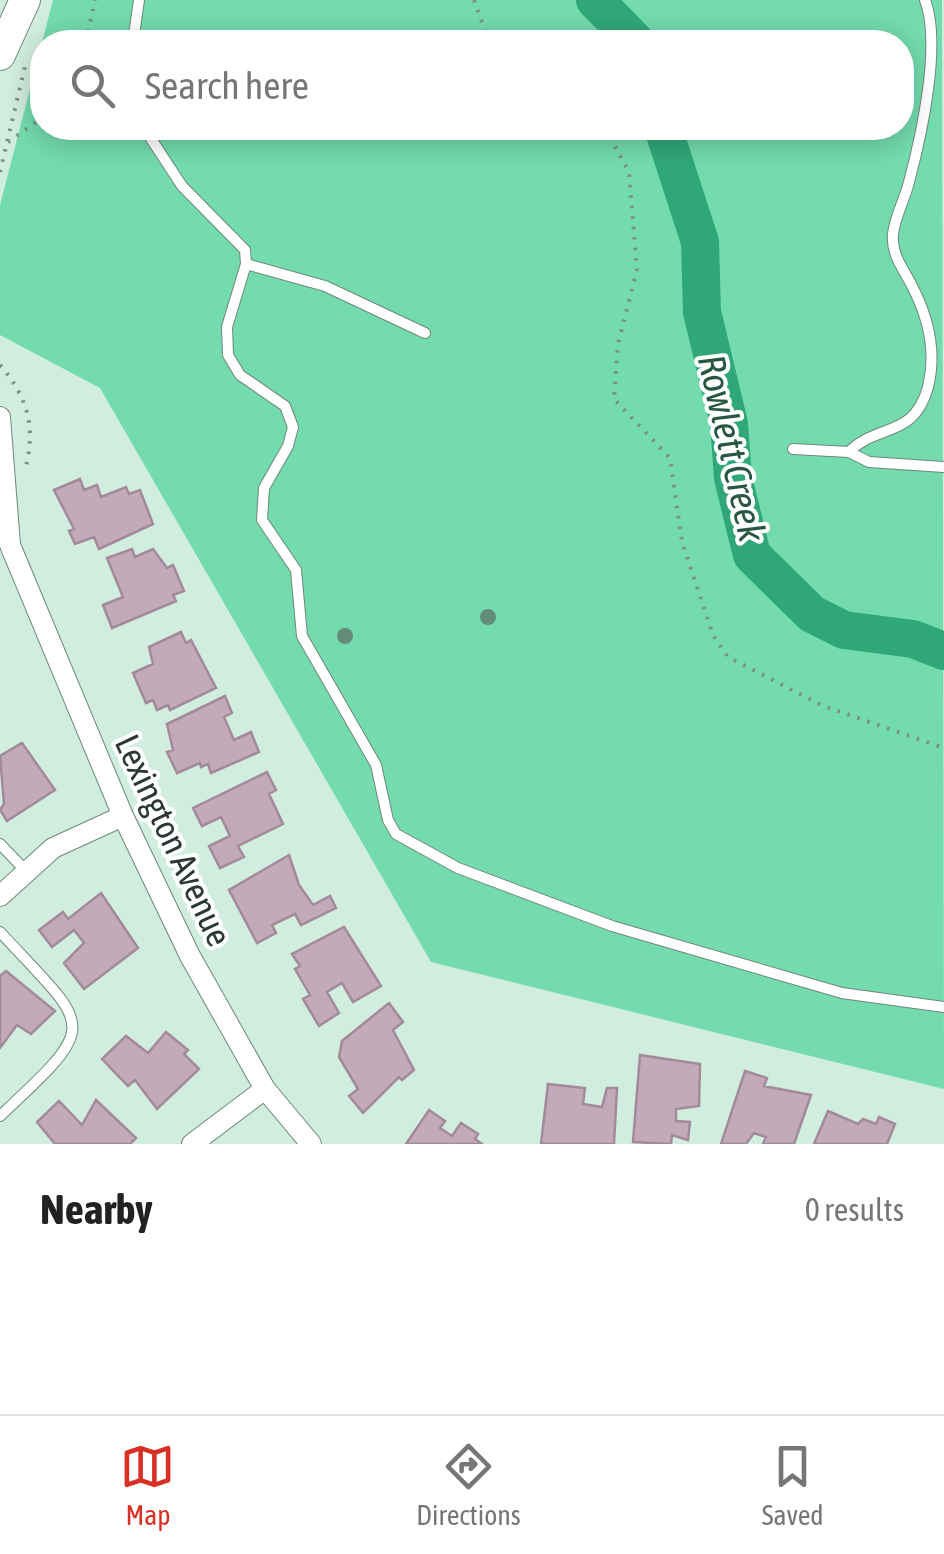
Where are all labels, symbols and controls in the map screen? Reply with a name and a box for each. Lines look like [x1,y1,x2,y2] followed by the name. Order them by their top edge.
[30,30,914,140] search box
[65,58,120,113] icon: search
[145,64,309,107] text: Search here
[690,350,775,547] water label: Rowlett Creek
[108,728,240,952] street label: Lexington Avenue
[40,1185,153,1233] text: Nearby
[805,1191,904,1228] text: 0 results
[120,1439,175,1531] tab: Map
[416,1439,521,1531] tab: Directions
[762,1439,824,1531] tab: Saved

